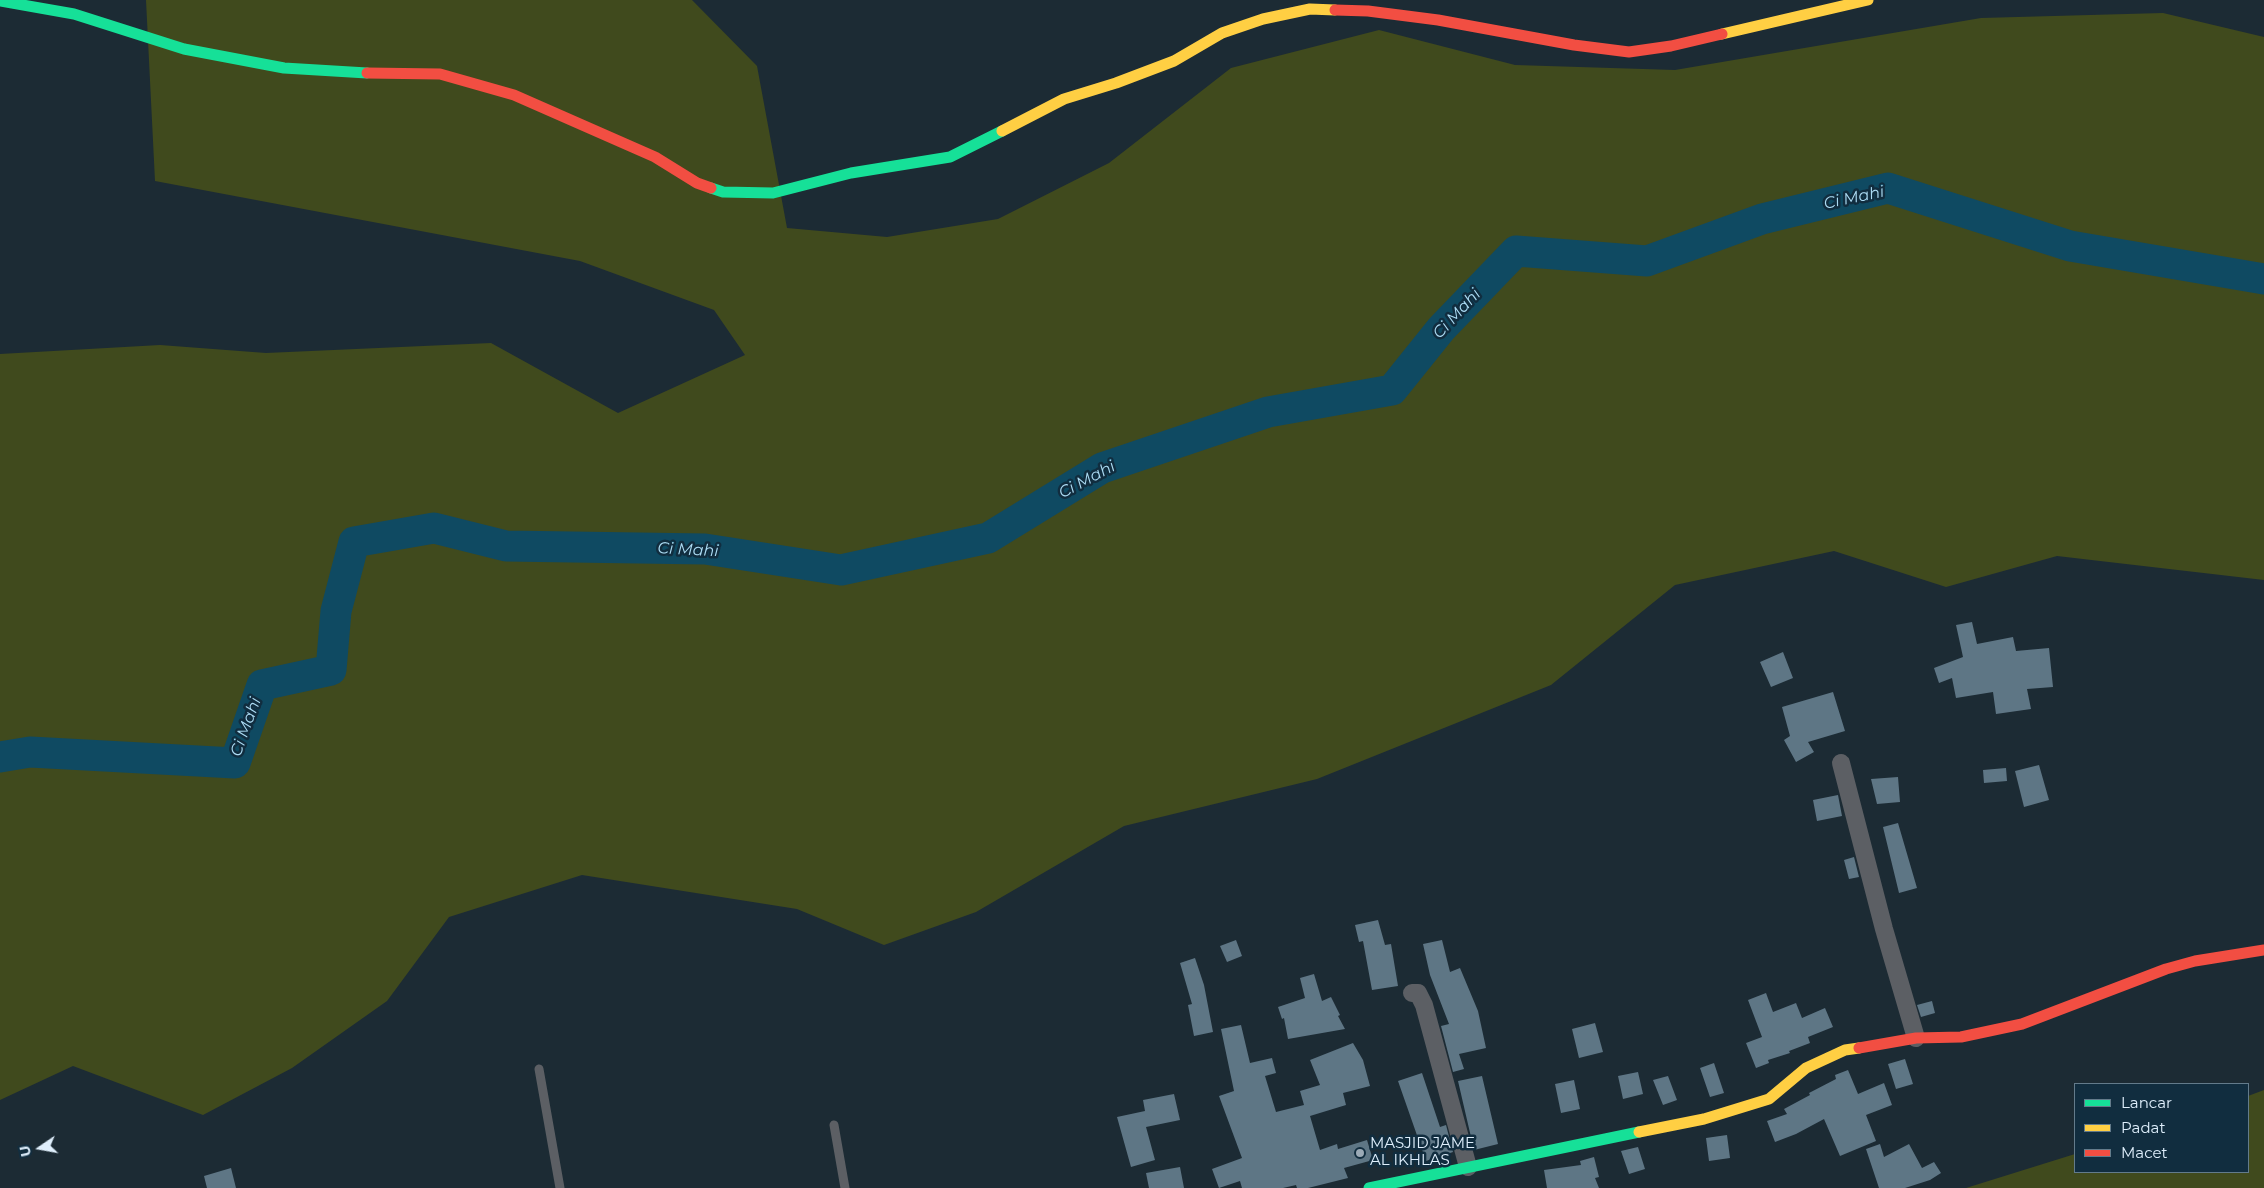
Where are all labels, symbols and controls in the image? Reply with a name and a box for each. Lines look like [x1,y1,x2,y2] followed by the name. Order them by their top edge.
[1822,182,1886,214] water label: Ci Mahi
[1429,285,1485,343] water label: Ci Mahi
[1055,457,1119,503] water label: Ci Mahi
[657,539,719,561] water label: Ci Mahi
[227,695,265,759] water label: Ci Mahi
[2074,1083,2249,1173] legend
[2121,1093,2172,1112] text: Lancar
[2121,1118,2166,1137] text: Padat
[15,1123,65,1173] north arrow
[1370,1135,1475,1170] place label: MASJID JAME AL IKHLAS
[2121,1143,2168,1162] text: Macet
[15,1144,35,1158] text: U
[1354,1147,1366,1159] marker: MASJID JAME AL IKHLAS

